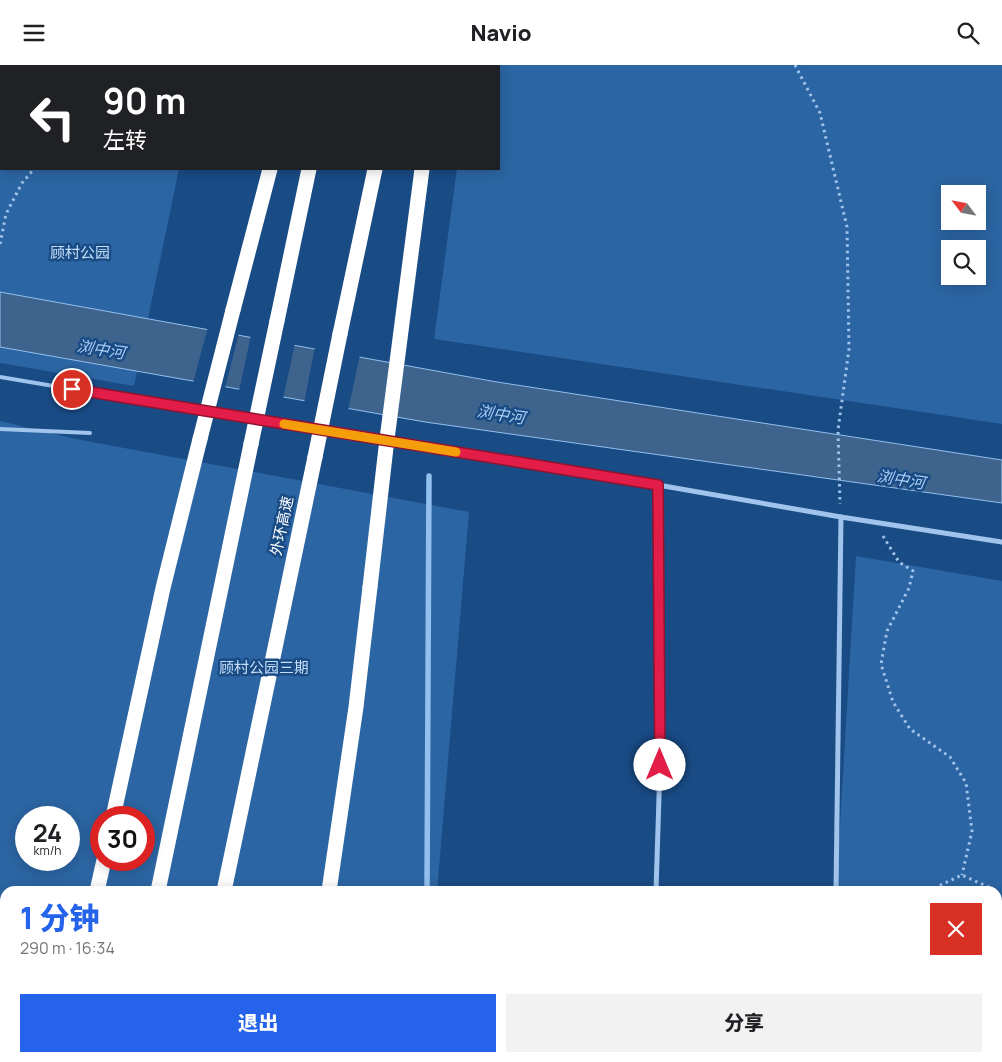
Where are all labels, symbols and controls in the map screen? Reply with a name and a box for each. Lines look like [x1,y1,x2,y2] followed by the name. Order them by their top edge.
[470,18,532,48] text: Navio
[20,19,48,47] icon: menu
[954,19,982,47] icon: search
[103,77,186,125] text: 90 m
[20,85,85,150] icon: left
[103,125,147,155] text: 左转
[941,185,986,230] north arrow
[941,185,986,285] map controls
[941,240,986,285] button: search
[50,242,110,263] park label: 顾村公园
[76,334,129,364] water label: 浏中河
[51,368,93,410] pin
[58,375,86,403] icon: arrive
[476,399,529,429] water label: 浏中河
[876,464,929,494] water label: 浏中河
[265,494,298,557] street label: 外环高速
[219,657,309,678] park label: 顾村公园三期
[633,738,685,790] position arrow
[90,806,155,871] speed limit sign: 30
[33,815,62,850] text: 24
[34,842,61,859] text: km/h
[20,897,100,938] text: 1 分钟
[930,903,982,955] button: close
[20,937,115,959] text: 290 m · 16:34
[20,994,496,1052] button: 退出
[506,994,982,1052] button: 分享

